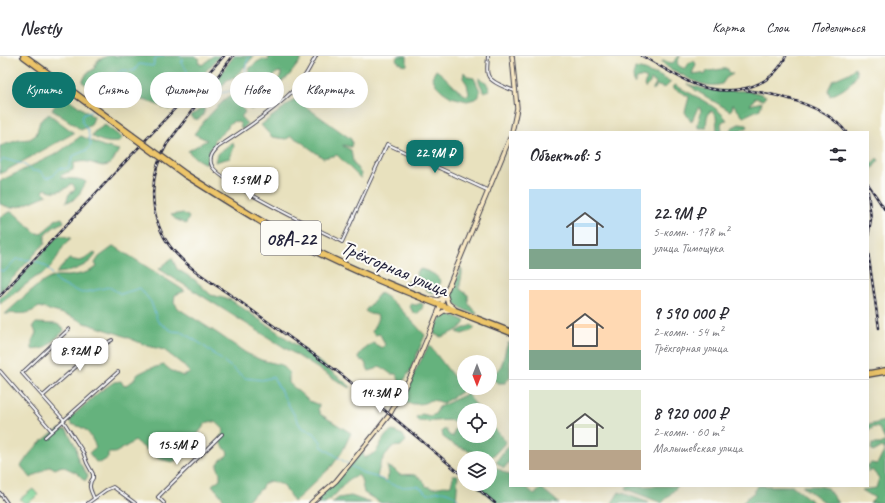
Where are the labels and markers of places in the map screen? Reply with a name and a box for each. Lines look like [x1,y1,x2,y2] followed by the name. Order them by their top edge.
[398,140,472,174] pin: 22.9M ₽
[213,167,287,201] pin: 9.59M ₽
[43,338,117,372] pin: 8.92M ₽
[343,380,417,414] pin: 14.3M ₽
[140,432,214,466] pin: 15.5M ₽

